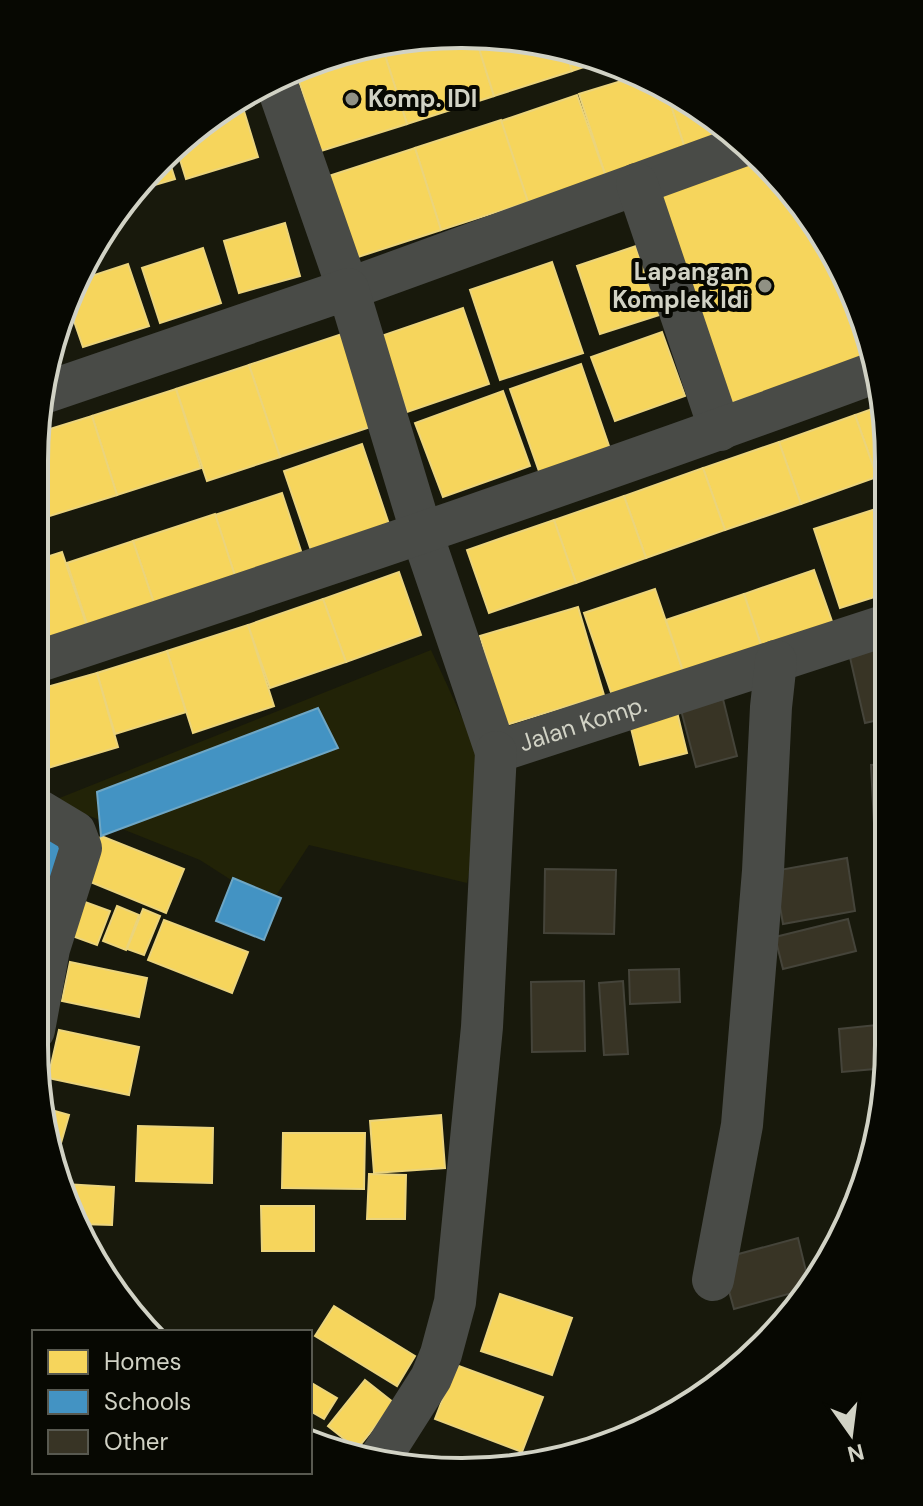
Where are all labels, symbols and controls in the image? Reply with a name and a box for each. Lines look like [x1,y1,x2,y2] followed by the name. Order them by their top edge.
[368,83,477,114] place label: Komp. IDI
[343,90,361,108] marker: Komp. IDI
[612,256,749,315] place label: Lapangan Komplek Idi
[756,277,774,295] marker: Lapangan Komplek Idi
[515,688,650,758] street label: Jalan Komp.
[32,1330,312,1474] legend
[104,1346,182,1377] text: Homes
[104,1386,191,1417] text: Schools
[811,1394,891,1474] north arrow
[104,1426,168,1457] text: Other
[844,1437,867,1469] text: N

